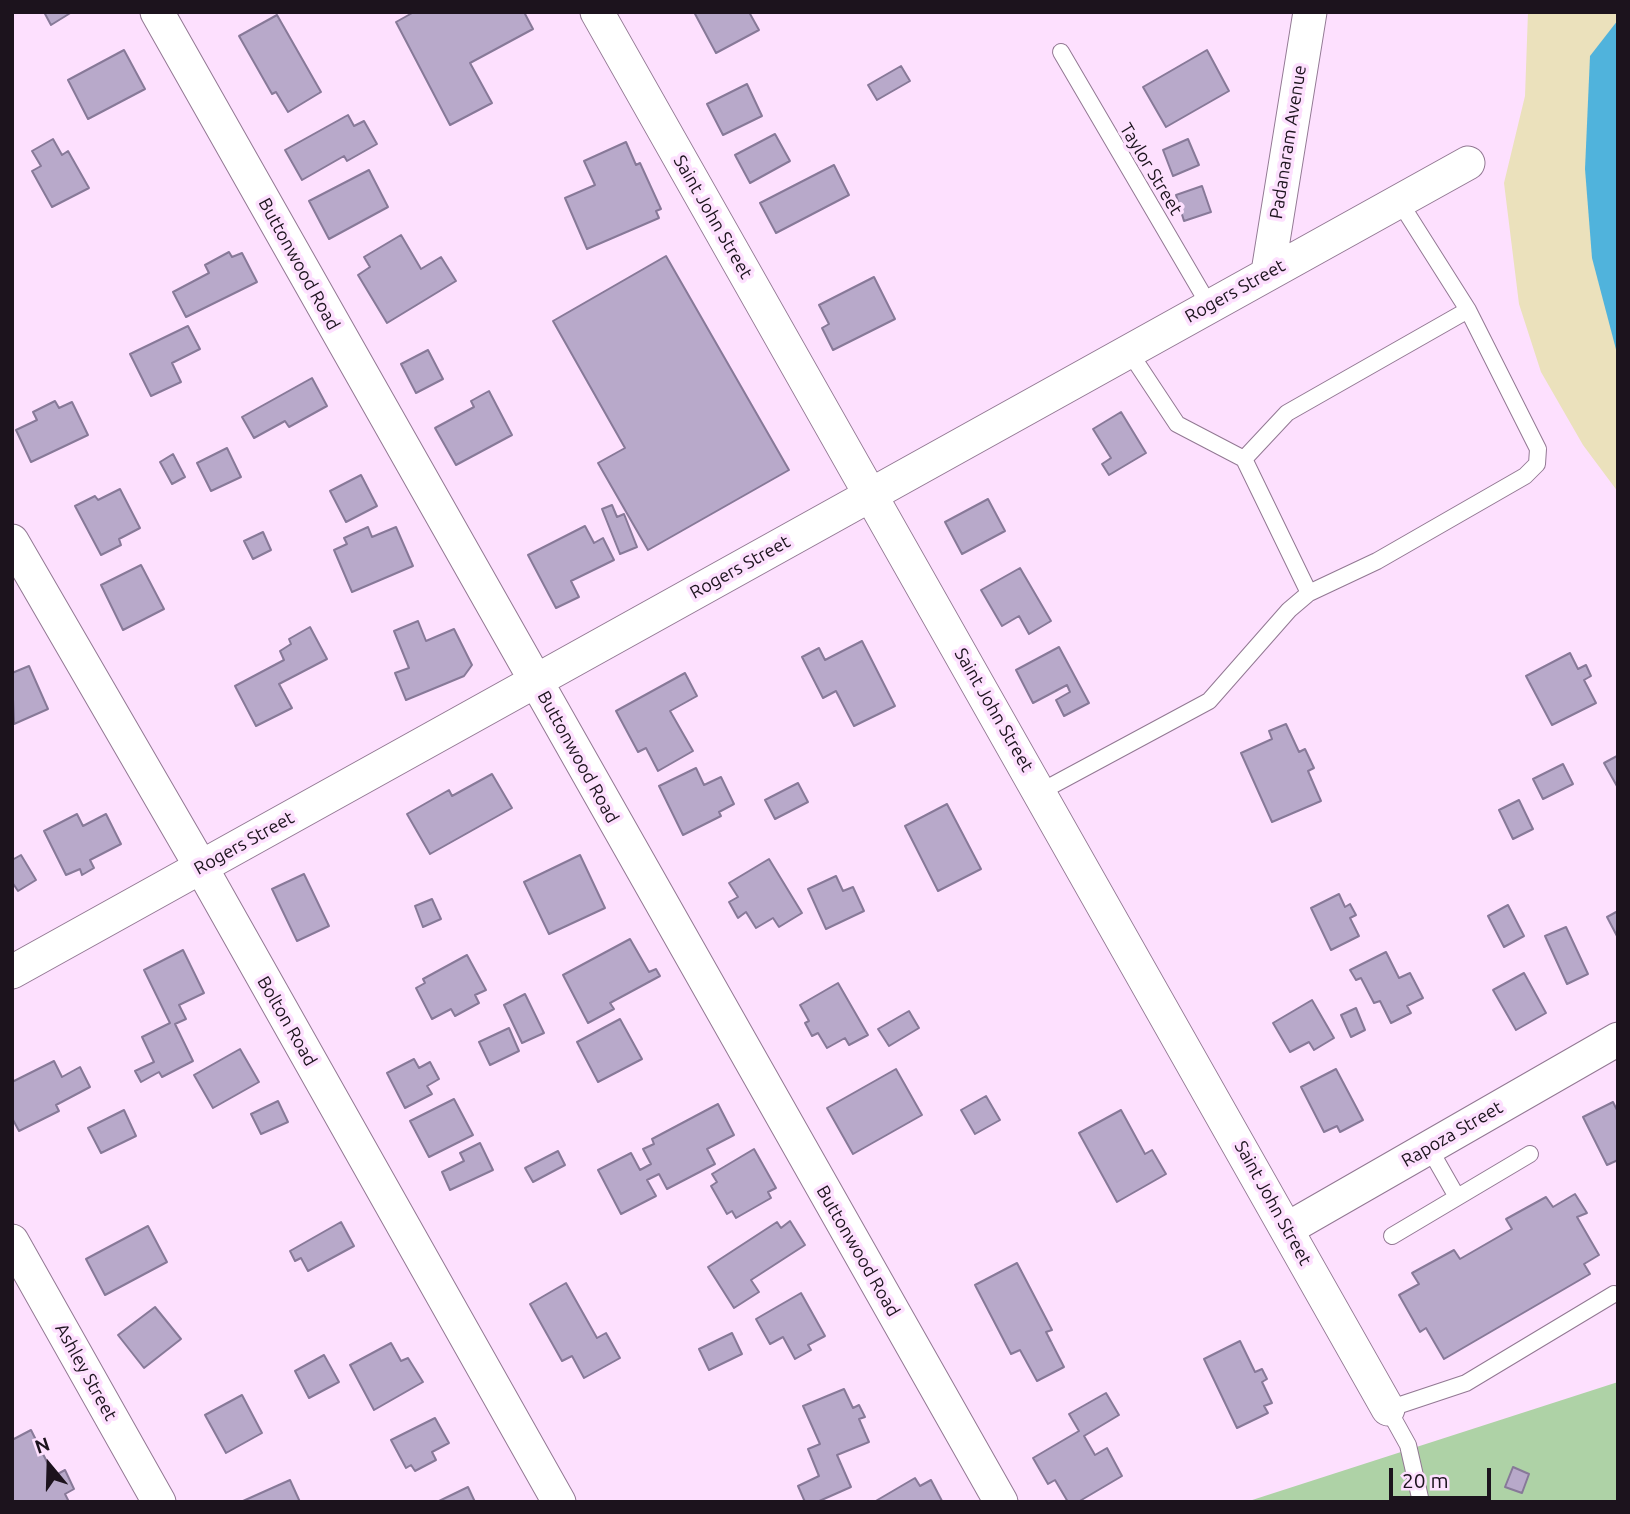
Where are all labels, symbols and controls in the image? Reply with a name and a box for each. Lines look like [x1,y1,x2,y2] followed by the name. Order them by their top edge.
[1265,64,1311,220] street label: Padanaram Avenue
[1115,119,1187,219] street label: Taylor Street
[669,151,757,283] street label: Saint John Street
[254,194,344,334] street label: Buttonwood Road
[1181,255,1289,327] street label: Rogers Street
[686,531,794,603] street label: Rogers Street
[950,644,1038,776] street label: Saint John Street
[533,687,623,827] street label: Buttonwood Road
[190,807,298,879] street label: Rogers Street
[253,972,321,1070] street label: Bolton Road
[1398,1096,1506,1172] street label: Rapoza Street
[1230,1137,1316,1269] street label: Saint John Street
[812,1182,904,1320] street label: Buttonwood Road
[50,1320,122,1424] street label: Ashley Street
[14,1430,84,1500] north arrow
[32,1432,52,1458] text: N
[1392,1454,1494,1498] scale bar
[1402,1468,1449,1492] text: 20 m

